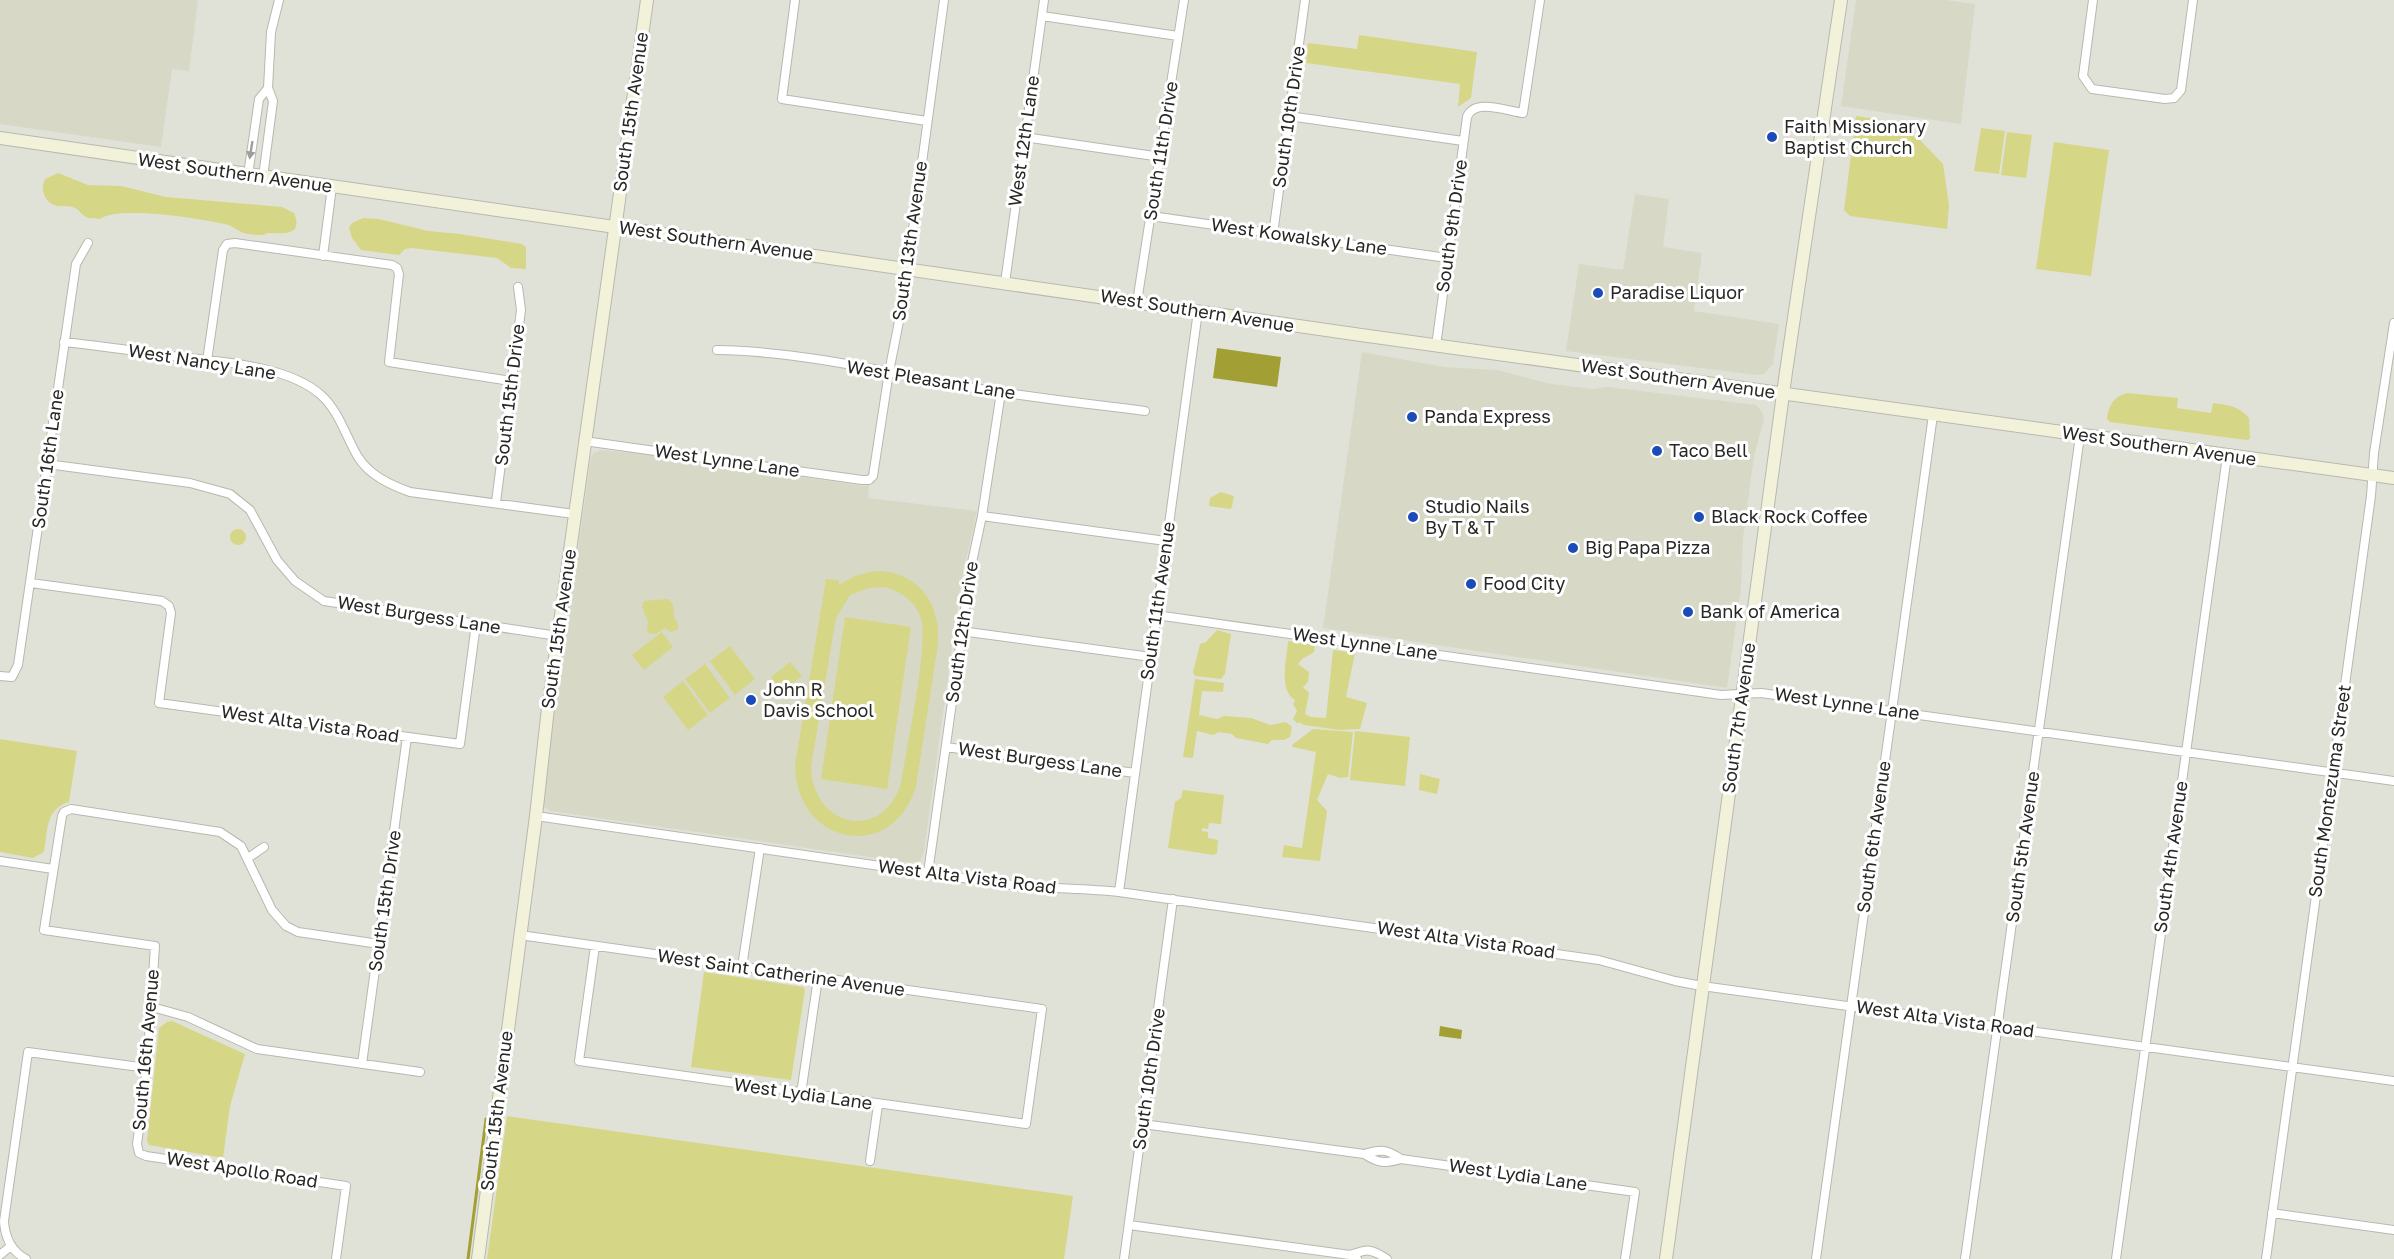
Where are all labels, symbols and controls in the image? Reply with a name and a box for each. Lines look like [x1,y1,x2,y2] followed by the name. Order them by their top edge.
[608,30,652,193] street label: South 15th Avenue
[1267,44,1309,189] street label: South 10th Drive
[1003,74,1043,208] street label: West 12th Lane
[1138,80,1182,222] street label: South 11th Drive
[1784,115,1926,158] place label: Faith Missionary Baptist Church
[1765,130,1779,144] marker: Faith Missionary Baptist Church
[247,141,256,160] one-way arrow
[136,147,334,197] street label: West Southern Avenue
[1431,158,1471,294] street label: South 9th Drive
[887,159,931,322] street label: South 13th Avenue
[1210,213,1389,259] street label: West Kowalsky Lane
[617,215,815,265] street label: West Southern Avenue
[1610,281,1744,303] place label: Paradise Liquor
[1098,284,1296,336] street label: West Southern Avenue
[1591,286,1605,300] marker: Paradise Liquor
[489,323,529,467] street label: South 15th Drive
[127,338,278,384] street label: West Nancy Lane
[1579,353,1777,403] street label: West Southern Avenue
[845,355,1017,403] street label: West Pleasant Lane
[26,388,68,530] street label: South 16th Lane
[1424,405,1551,427] place label: Panda Express
[1405,410,1419,424] marker: Panda Express
[2060,420,2258,470] street label: West Southern Avenue
[653,439,801,481] street label: West Lynne Lane
[1669,439,1748,461] place label: Taco Bell
[1650,444,1664,458] marker: Taco Bell
[1425,495,1529,538] place label: Studio Nails By T & T
[1711,505,1868,527] place label: Black Rock Coffee
[1406,510,1420,524] marker: Studio Nails By T & T
[1692,510,1706,524] marker: Black Rock Coffee
[1135,520,1179,681] street label: South 11th Avenue
[1585,536,1710,558] place label: Big Papa Pizza
[1566,541,1580,555] marker: Big Papa Pizza
[536,547,580,710] street label: South 15th Avenue
[940,560,982,704] street label: South 12th Drive
[1483,572,1565,594] place label: Food City
[1464,577,1478,591] marker: Food City
[336,590,502,638] street label: West Burgess Lane
[1700,600,1840,622] place label: Bank of America
[1681,605,1695,619] marker: Bank of America
[1291,622,1439,664] street label: West Lynne Lane
[1717,641,1759,795] street label: South 7th Avenue
[763,678,874,721] place label: John R Davis School
[1773,682,1921,724] street label: West Lynne Lane
[2303,683,2355,899] street label: South Montezuma Street
[744,693,758,707] marker: John R Davis School
[220,700,401,746] street label: West Alta Vista Road
[957,737,1123,781] street label: West Burgess Lane
[1851,759,1895,914] street label: South 6th Avenue
[2000,770,2044,924] street label: South 5th Avenue
[2148,779,2192,934] street label: South 4th Avenue
[363,829,405,973] street label: South 15th Drive
[877,854,1058,898] street label: West Alta Vista Road
[1376,916,1557,962] street label: West Alta Vista Road
[656,944,906,1000] street label: West Saint Catherine Avenue
[127,968,163,1132] street label: South 16th Avenue
[1855,995,2036,1041] street label: West Alta Vista Road
[1127,1006,1169,1151] street label: South 10th Drive
[475,1029,517,1192] street label: South 15th Avenue
[733,1072,874,1114] street label: West Lydia Lane
[165,1146,319,1192] street label: West Apollo Road
[1448,1153,1589,1195] street label: West Lydia Lane

